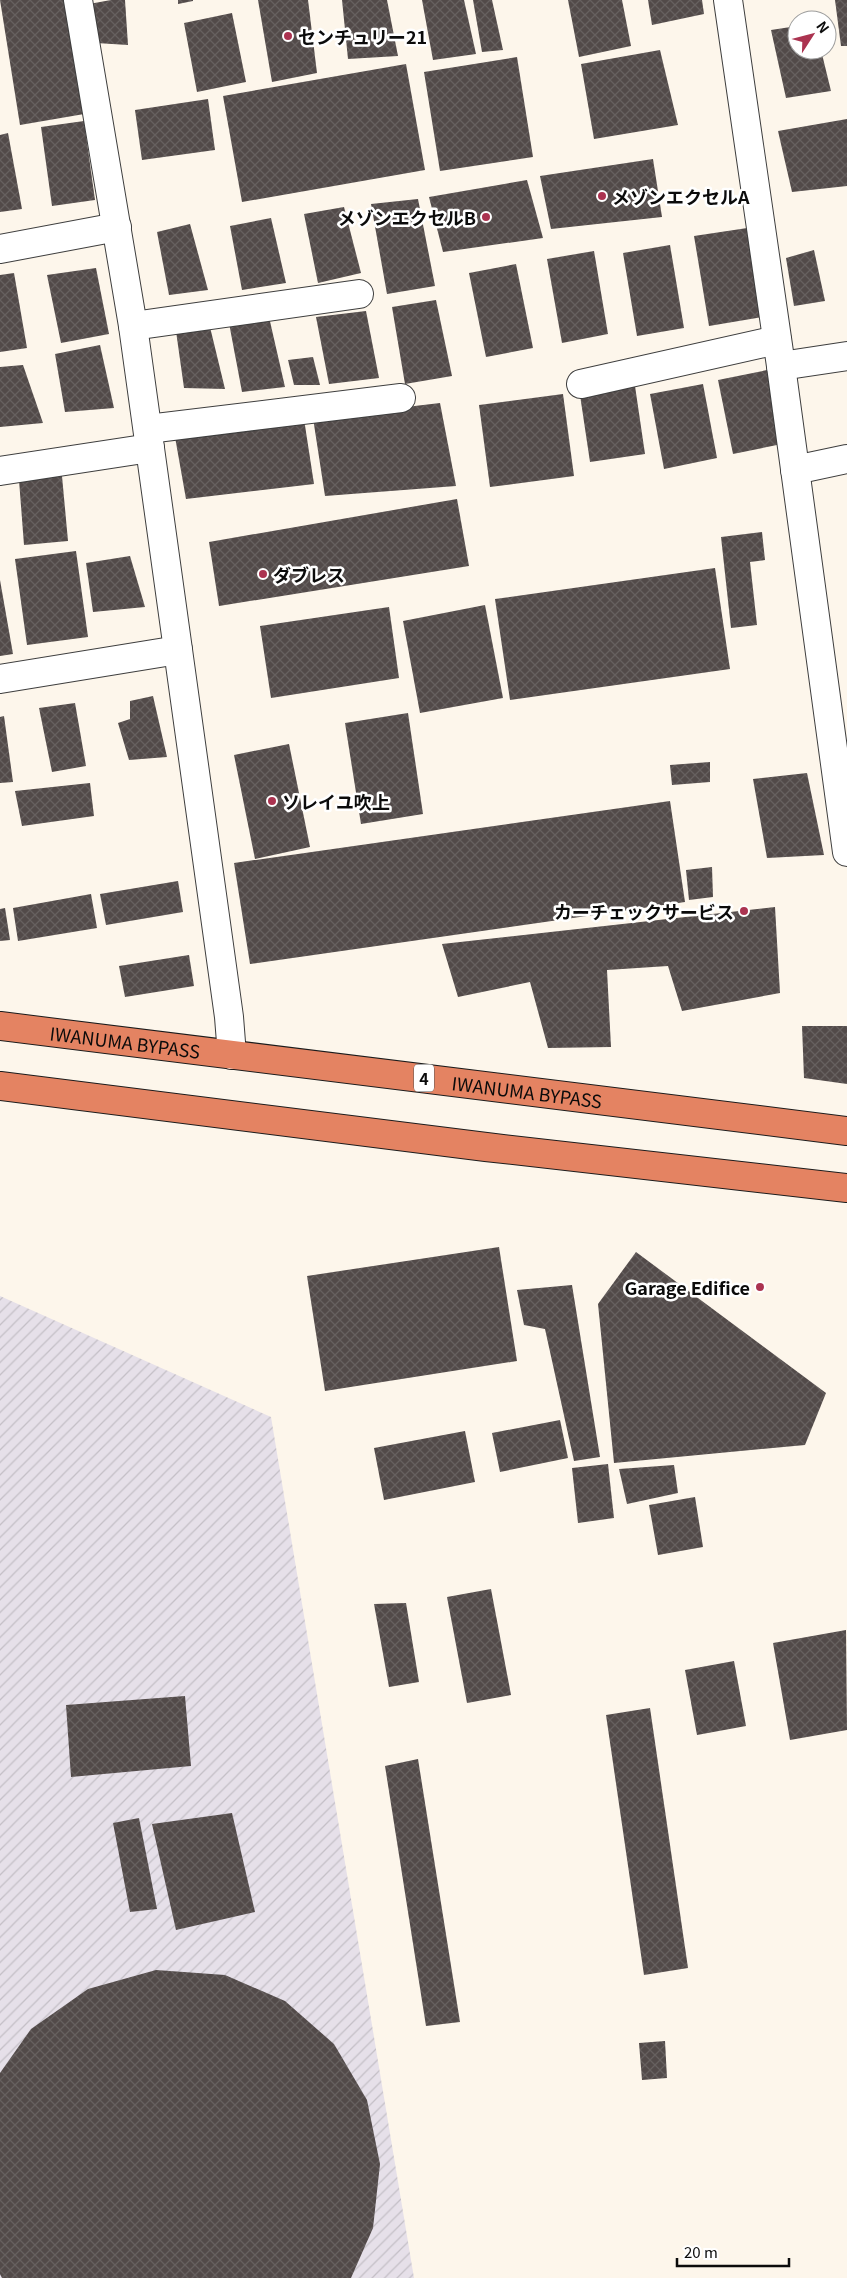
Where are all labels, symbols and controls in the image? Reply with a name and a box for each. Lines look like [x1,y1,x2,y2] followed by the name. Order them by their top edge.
[787,10,837,60] north arrow
[812,17,835,37] text: N
[298,23,427,49] place label: センチュリー21
[282,30,294,42] marker: センチュリー21
[612,183,750,209] place label: メゾンエクセルA
[596,190,608,202] marker: メゾンエクセルA
[338,204,476,230] place label: メゾンエクセルB
[480,211,492,223] marker: メゾンエクセルB
[273,561,345,587] place label: ダブレス
[257,568,269,580] marker: ダブレス
[282,788,390,814] place label: ソレイユ吹上
[266,795,278,807] marker: ソレイユ吹上
[554,898,734,924] place label: カーチェックサービス
[738,905,750,917] marker: カーチェックサービス
[48,1019,202,1064] street label: IWANUMA BYPASS
[414,1064,434,1092] road number: 4
[450,1069,604,1114] street label: IWANUMA BYPASS
[624,1274,750,1300] place label: Garage Edifice
[754,1281,766,1293] marker: Garage Edifice
[677,2236,790,2268] scale bar
[684,2241,718,2262] text: 20 m

